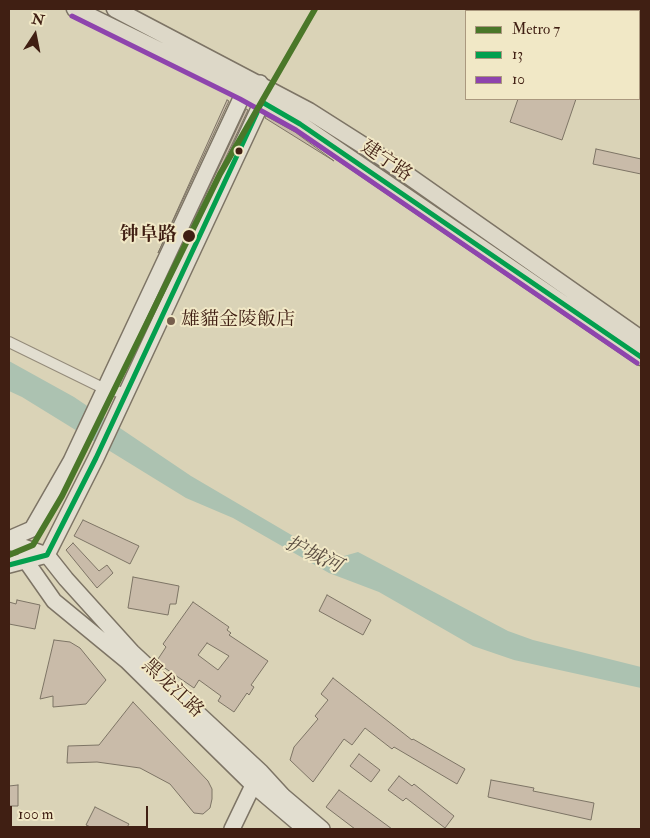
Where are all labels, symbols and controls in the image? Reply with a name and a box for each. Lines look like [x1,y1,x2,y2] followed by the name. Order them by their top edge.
[10,10,60,60] north arrow
[30,10,46,29] text: N
[465,10,640,100] legend
[512,20,560,39] text: Metro 7
[512,45,523,64] text: 13
[512,70,525,89] text: 10
[356,137,416,187] street label: 建宁路
[234,146,244,156] unlabelled marker
[120,225,177,247] place label: 钟阜路
[181,228,197,244] marker: 钟阜路
[181,310,295,332] place label: 雄貓金陵飯店
[165,315,177,327] marker: 雄貓金陵飯店
[281,532,345,580] water label: 护城河
[136,655,208,723] street label: 黑龙江路
[12,796,150,828] scale bar
[18,805,53,824] text: 100 m

